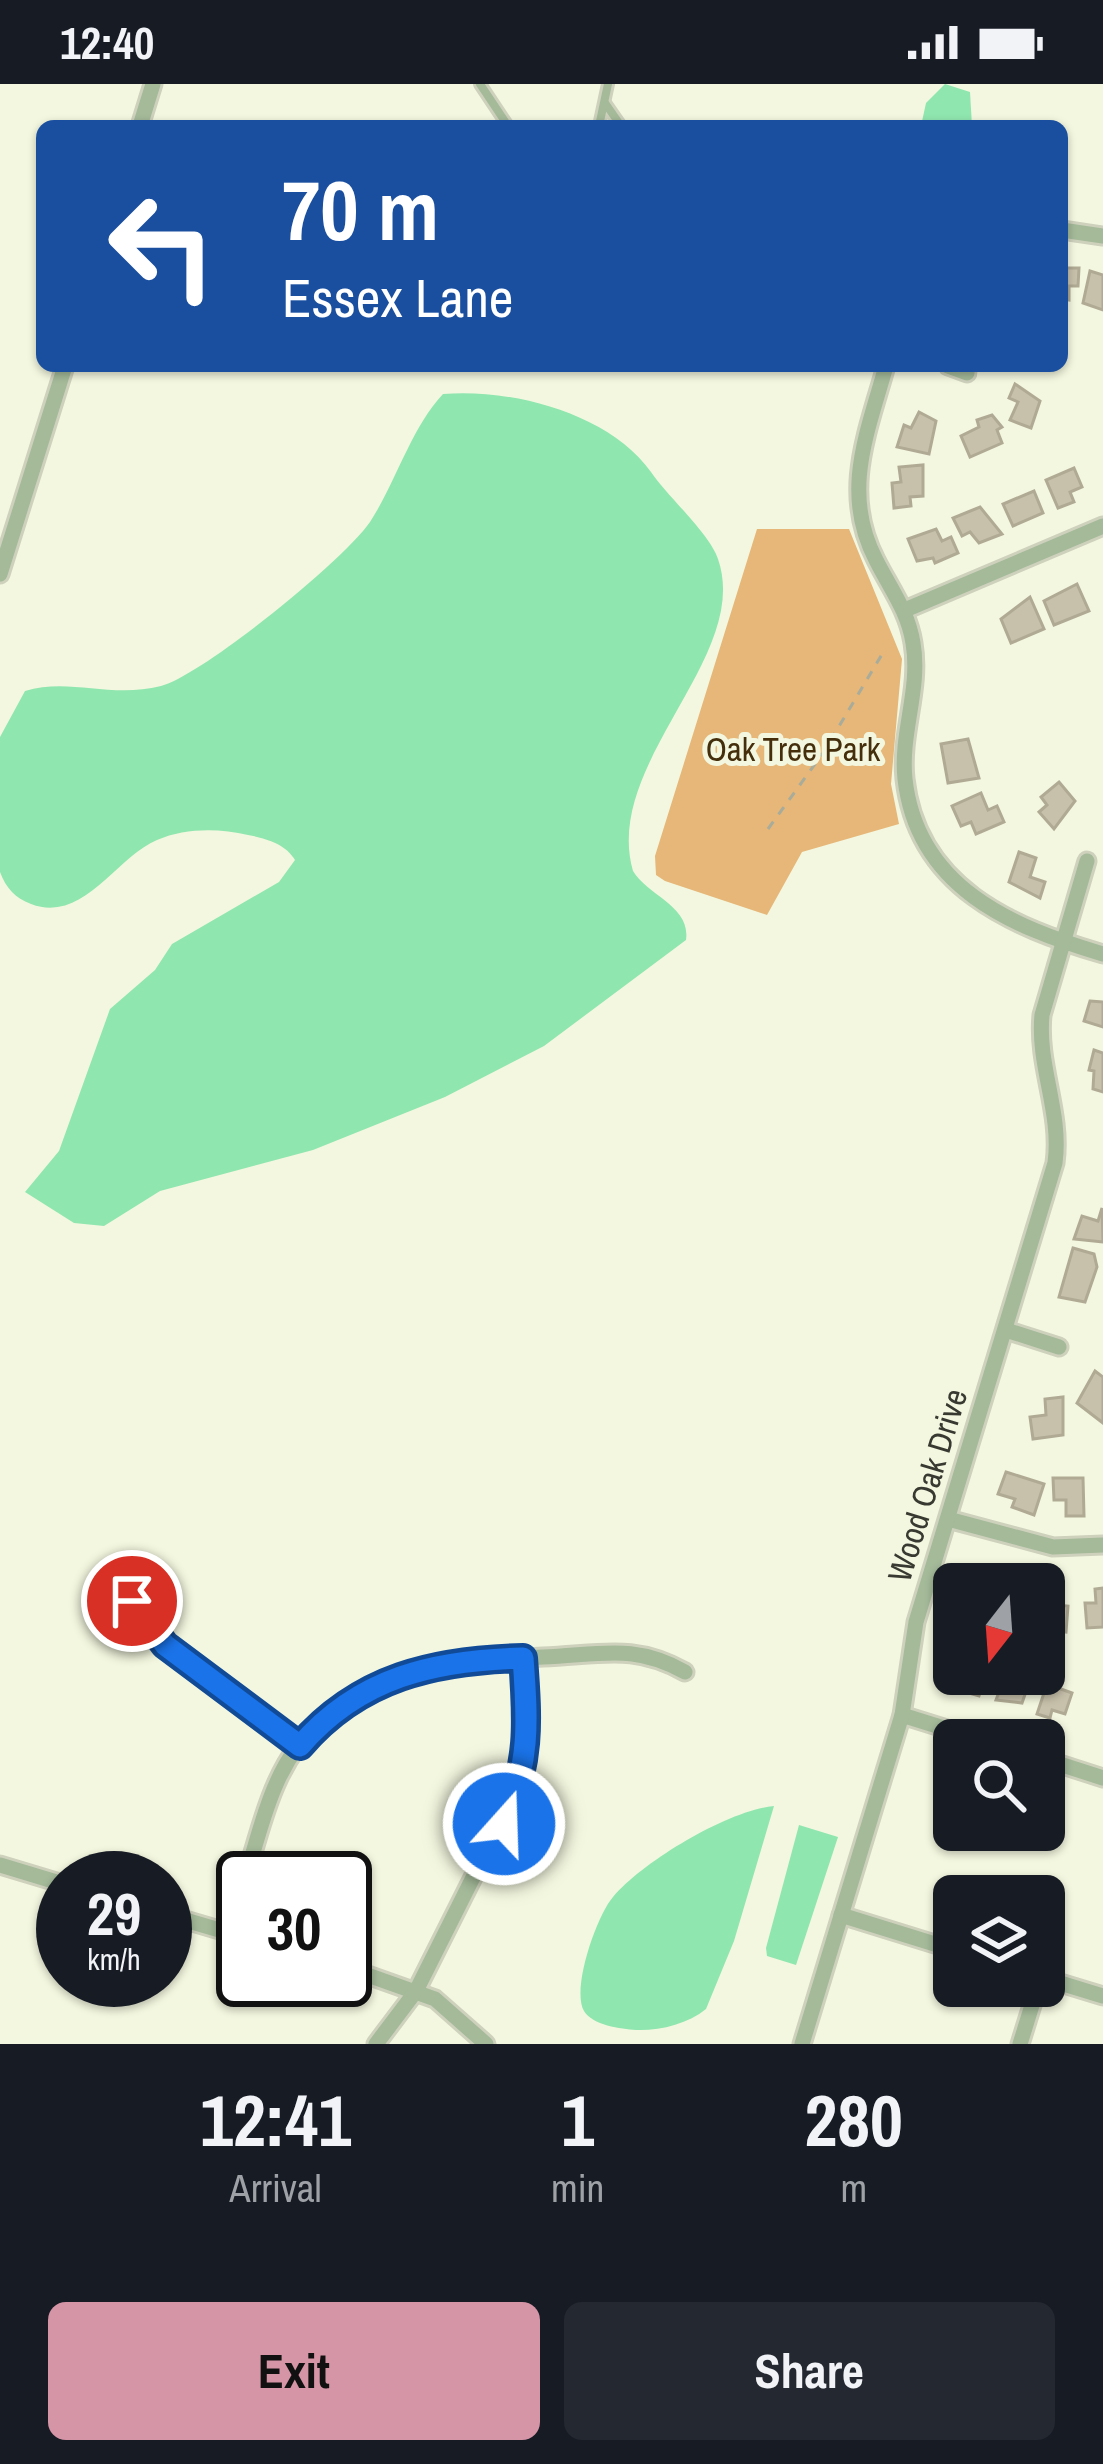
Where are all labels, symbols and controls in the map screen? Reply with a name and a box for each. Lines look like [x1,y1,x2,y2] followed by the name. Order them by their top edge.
[60,12,154,73] text: 12:40
[282,153,439,266] text: 70 m
[84,168,240,324] icon: left
[282,261,513,334] text: Essex Lane
[706,727,881,771] park label: Oak Tree Park
[877,1383,977,1587] street label: Wood Oak Drive
[81,1550,183,1652] pin
[933,1563,1065,1695] north arrow
[933,1563,1065,2007] map controls
[99,1568,165,1634] icon: arrive
[933,1719,1065,1851] button: search
[441,1761,567,1887] position arrow
[216,1851,372,2007] speed limit sign: 30
[87,1873,141,1954] text: 29
[933,1875,1065,2007] button: layers
[87,1939,141,1979] text: km/h
[200,2071,351,2168] text: 12:41
[561,2071,594,2168] text: 1
[804,2071,903,2168] text: 280
[229,2162,322,2214] text: Arrival
[551,2162,604,2214] text: min
[840,2162,867,2214] text: m
[48,2302,540,2440] button: Exit
[564,2302,1055,2440] button: Share

